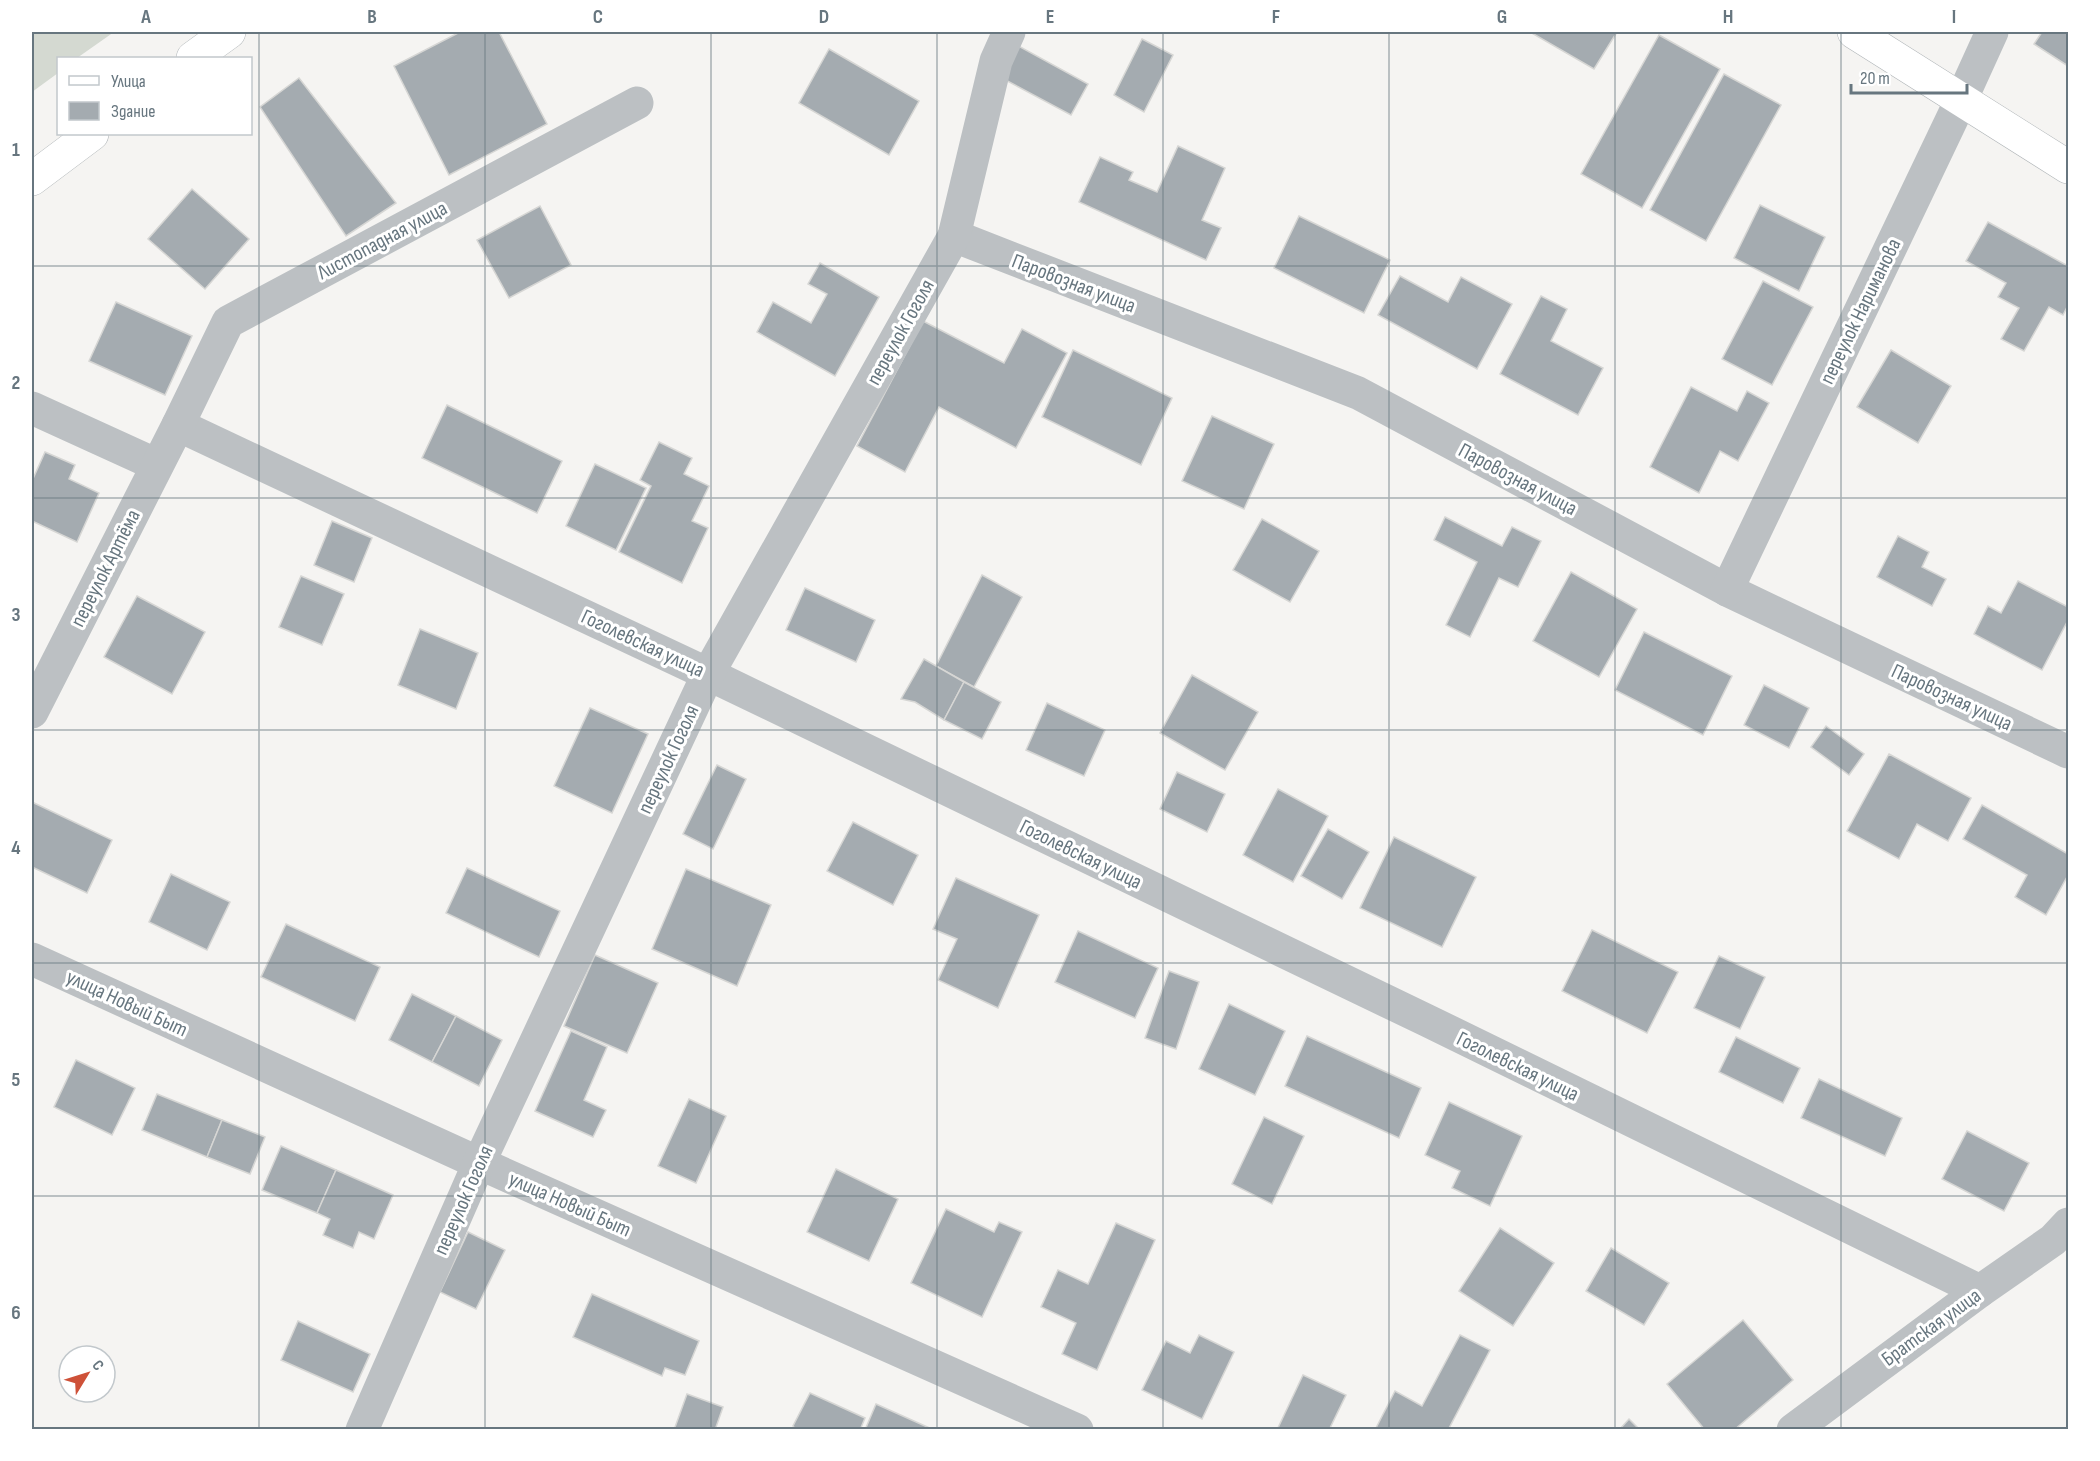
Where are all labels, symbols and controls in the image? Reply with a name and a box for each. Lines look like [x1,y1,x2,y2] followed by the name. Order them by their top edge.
[140,5,151,29] text: A
[367,5,377,29] text: B
[593,5,603,29] text: C
[819,5,829,29] text: D
[1046,5,1054,29] text: E
[1272,5,1280,29] text: F
[1497,5,1507,29] text: G
[1723,5,1733,29] text: H
[1952,5,1956,29] text: I
[57,57,252,135] legend
[1851,57,1966,95] scale bar
[1860,68,1890,89] text: 20 m
[111,71,146,92] text: Улица
[111,101,156,122] text: Здание
[12,138,20,162] text: 1
[312,196,451,286] street label: Листопадная улица
[1814,234,1906,388] street label: переулок Нариманова
[1008,248,1139,319] street label: Паровозная улица
[861,275,940,389] street label: переулок Гоголя
[12,371,20,395] text: 2
[1454,438,1581,521] street label: Паровозная улица
[65,505,146,631] street label: переулок Артёма
[12,603,21,627] text: 3
[577,604,708,683] street label: Гоголевская улица
[1887,659,2016,736] street label: Паровозная улица
[632,701,705,818] street label: переулок Гоголя
[1016,814,1146,895] street label: Гоголевская улица
[11,836,21,860] text: 4
[62,964,191,1042] street label: улица Новый Быт
[1453,1026,1583,1107] street label: Гоголевская улица
[12,1068,21,1092] text: 5
[428,1142,499,1259] street label: переулок Гоголя
[505,1166,635,1243] street label: улица Новый Быт
[1877,1283,1986,1372] street label: Братская улица
[11,1301,21,1325] text: 6
[57,1344,117,1404] north arrow
[88,1357,108,1375] text: С

